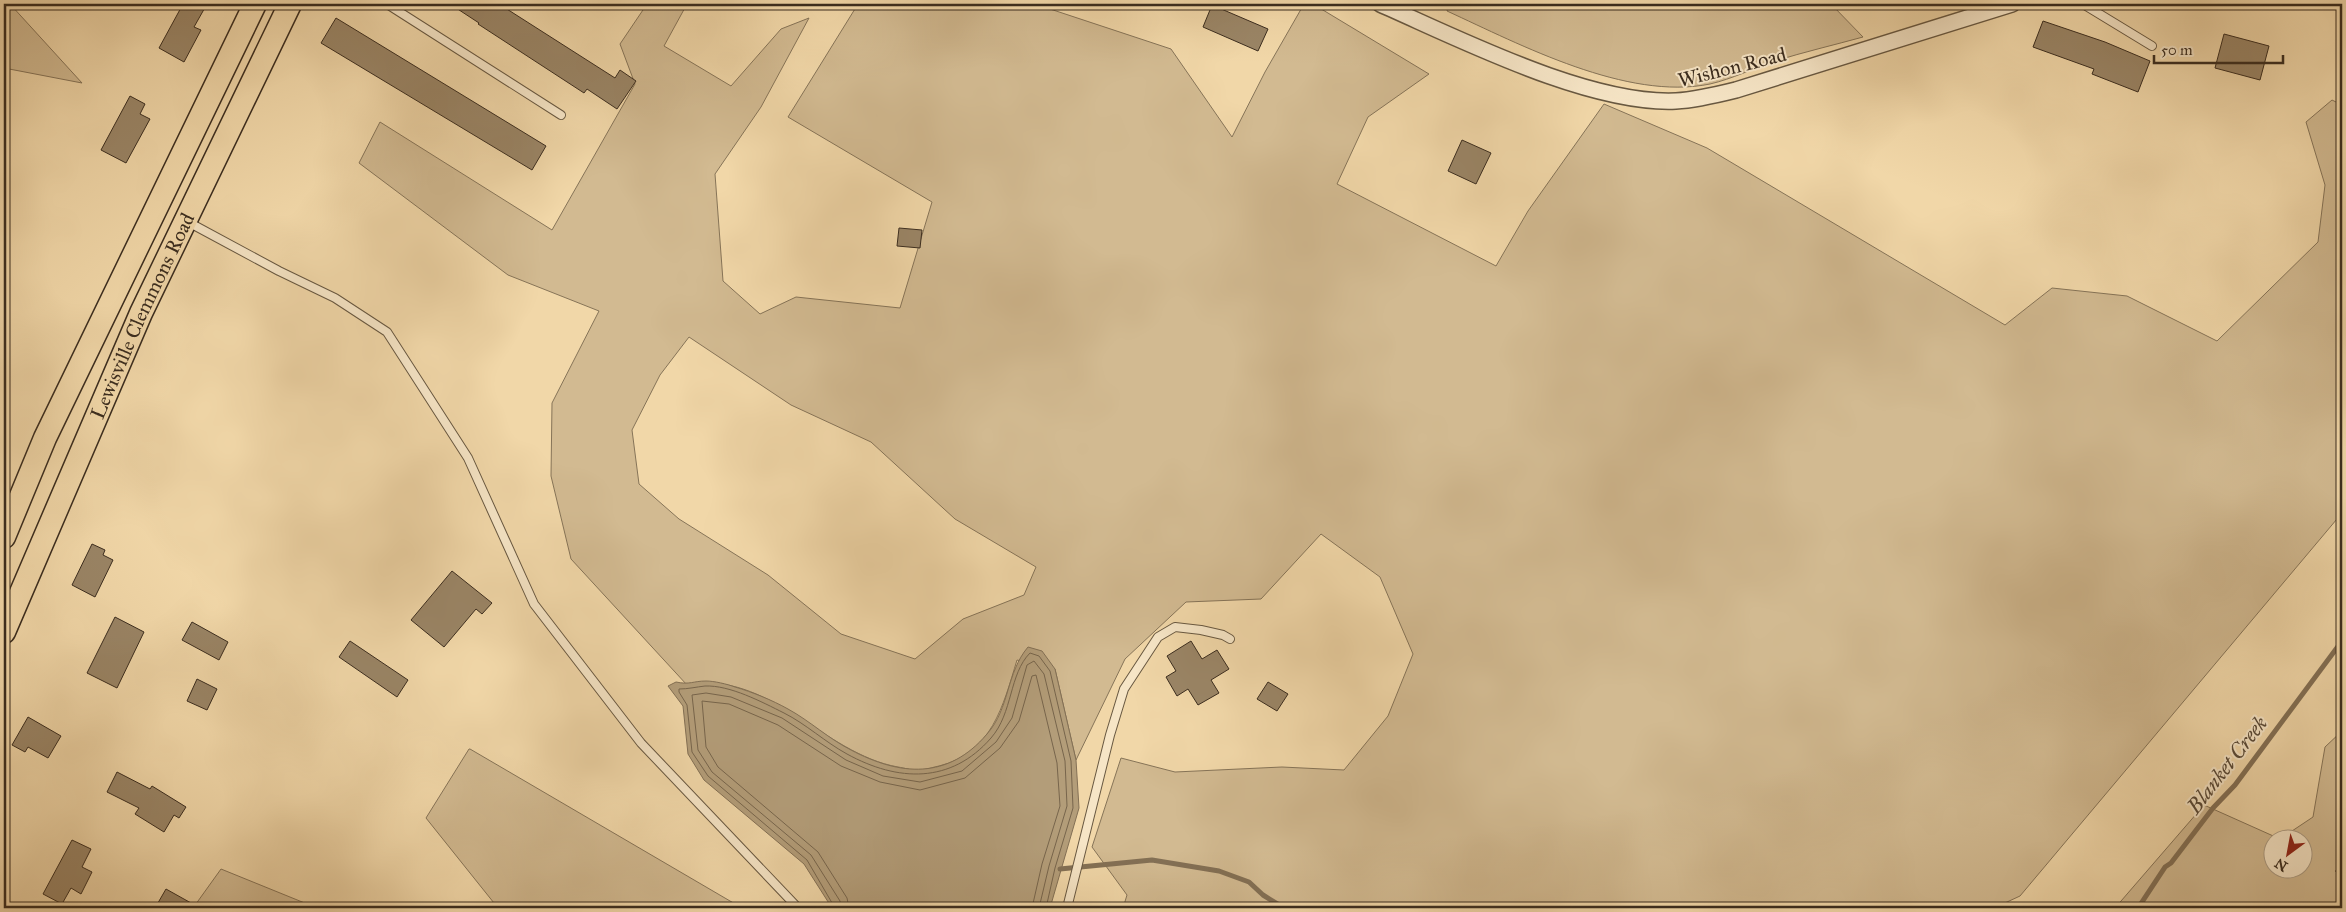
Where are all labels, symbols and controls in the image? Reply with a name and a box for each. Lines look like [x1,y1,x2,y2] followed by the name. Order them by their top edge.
[2154,32,2282,64] scale bar
[2161,41,2193,59] text: 50 m
[1675,42,1789,92] street label: Wishon Road
[85,209,199,423] street label: Lewisville Clemmons Road
[2180,711,2273,820] water label: Blanket Creek
[2264,830,2314,880] north arrow
[2272,854,2291,875] text: N

